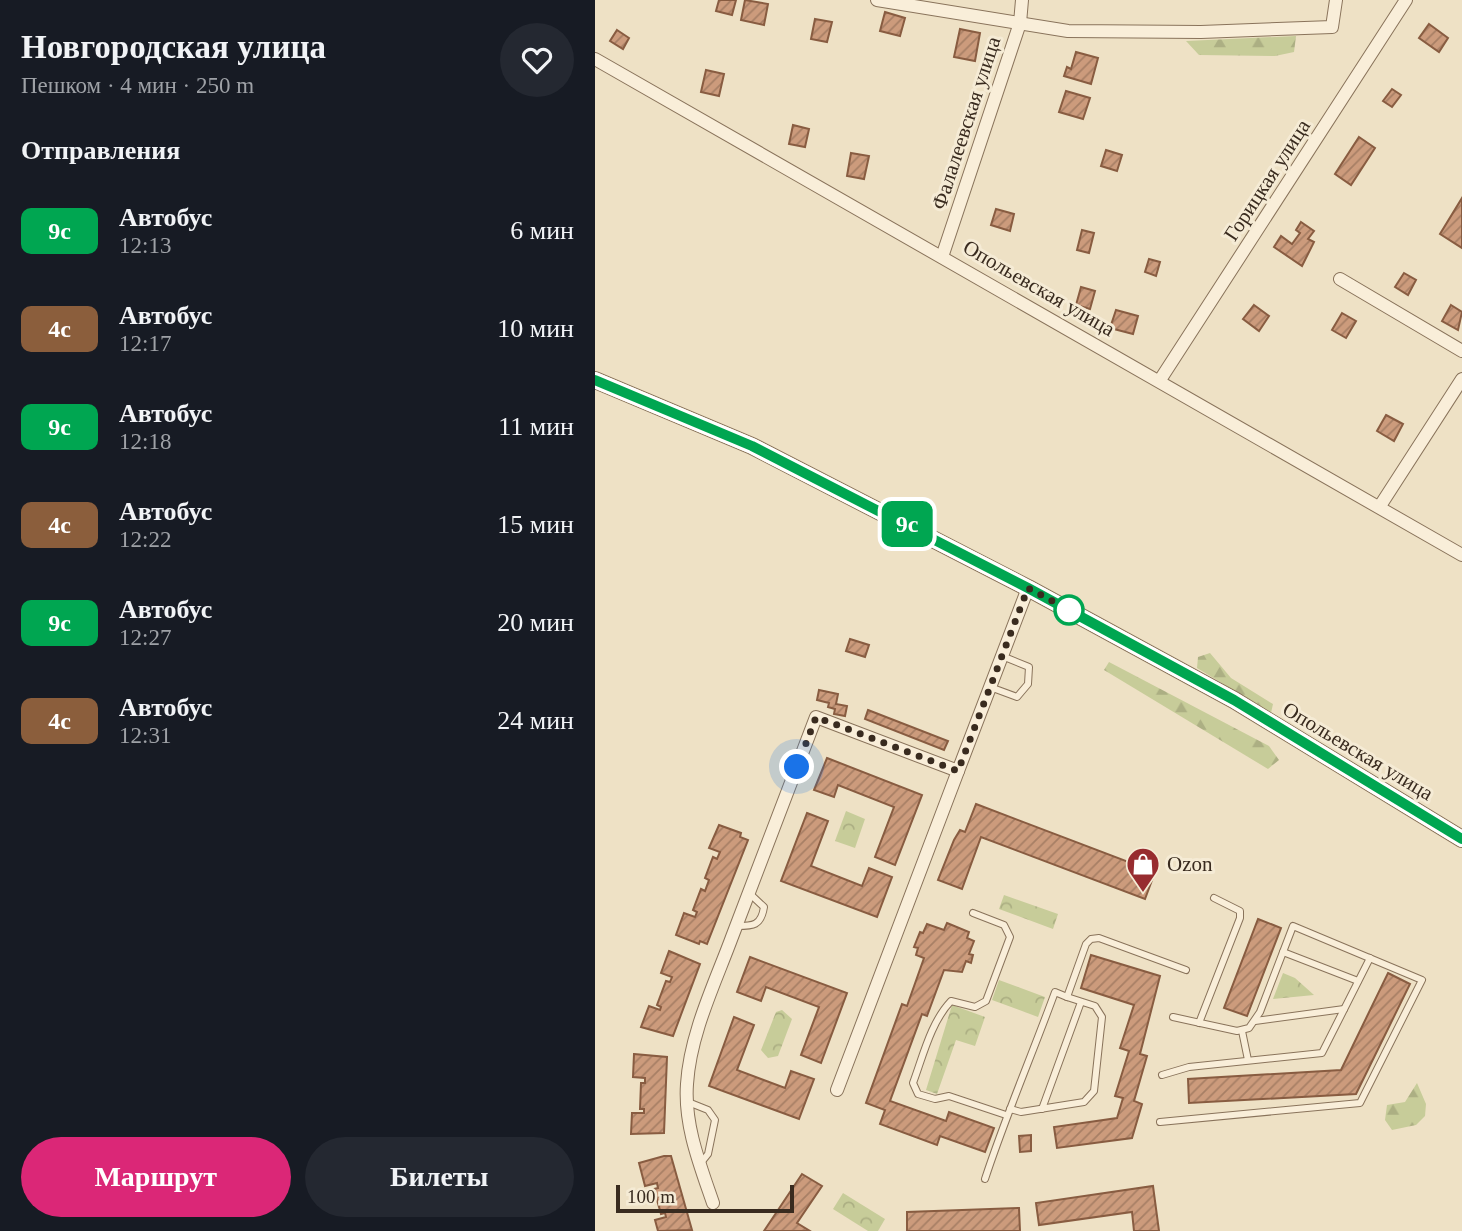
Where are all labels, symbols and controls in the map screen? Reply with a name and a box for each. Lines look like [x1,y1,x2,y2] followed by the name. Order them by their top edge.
[500,23,574,97] button: heart
[21,29,326,65] text: Новгородская улица
[927,33,1005,212] street label: Фалалеевская улица
[21,73,254,98] text: Пешком · 4 мин · 250 m
[1219,114,1315,245] street label: Горицкая улица
[21,136,180,165] text: Отправления
[119,203,212,232] text: Автобус
[510,216,574,245] text: 6 мин
[48,218,71,244] text: 9с
[119,233,171,258] text: 12:13
[959,235,1120,342] street label: Опольевская улица
[119,301,212,330] text: Автобус
[497,314,574,343] text: 10 мин
[48,316,71,342] text: 4с
[119,331,171,356] text: 12:17
[119,399,212,428] text: Автобус
[498,412,574,441] text: 11 мин
[48,414,71,440] text: 9с
[119,429,171,454] text: 12:18
[119,497,212,526] text: Автобус
[875,501,939,547] line badge: 9с
[497,510,574,539] text: 15 мин
[896,511,918,537] text: 9с
[48,512,71,538] text: 4с
[119,527,171,552] text: 12:22
[119,595,212,624] text: Автобус
[1054,595,1084,625] unlabelled marker
[497,608,574,637] text: 20 мин
[48,610,71,636] text: 9с
[119,625,171,650] text: 12:27
[119,693,212,722] text: Автобус
[1278,697,1438,806] street label: Опольевская улица
[497,706,574,735] text: 24 мин
[48,708,71,734] text: 4с
[119,723,171,748] text: 12:31
[779,749,814,784] your location
[1124,845,1162,894] shop icon: Ozon
[1167,852,1213,876] place label: Ozon
[21,1137,291,1217] button: Маршрут
[305,1137,574,1217] button: Билеты
[616,1182,795,1214] scale bar
[627,1186,675,1207] text: 100 m

